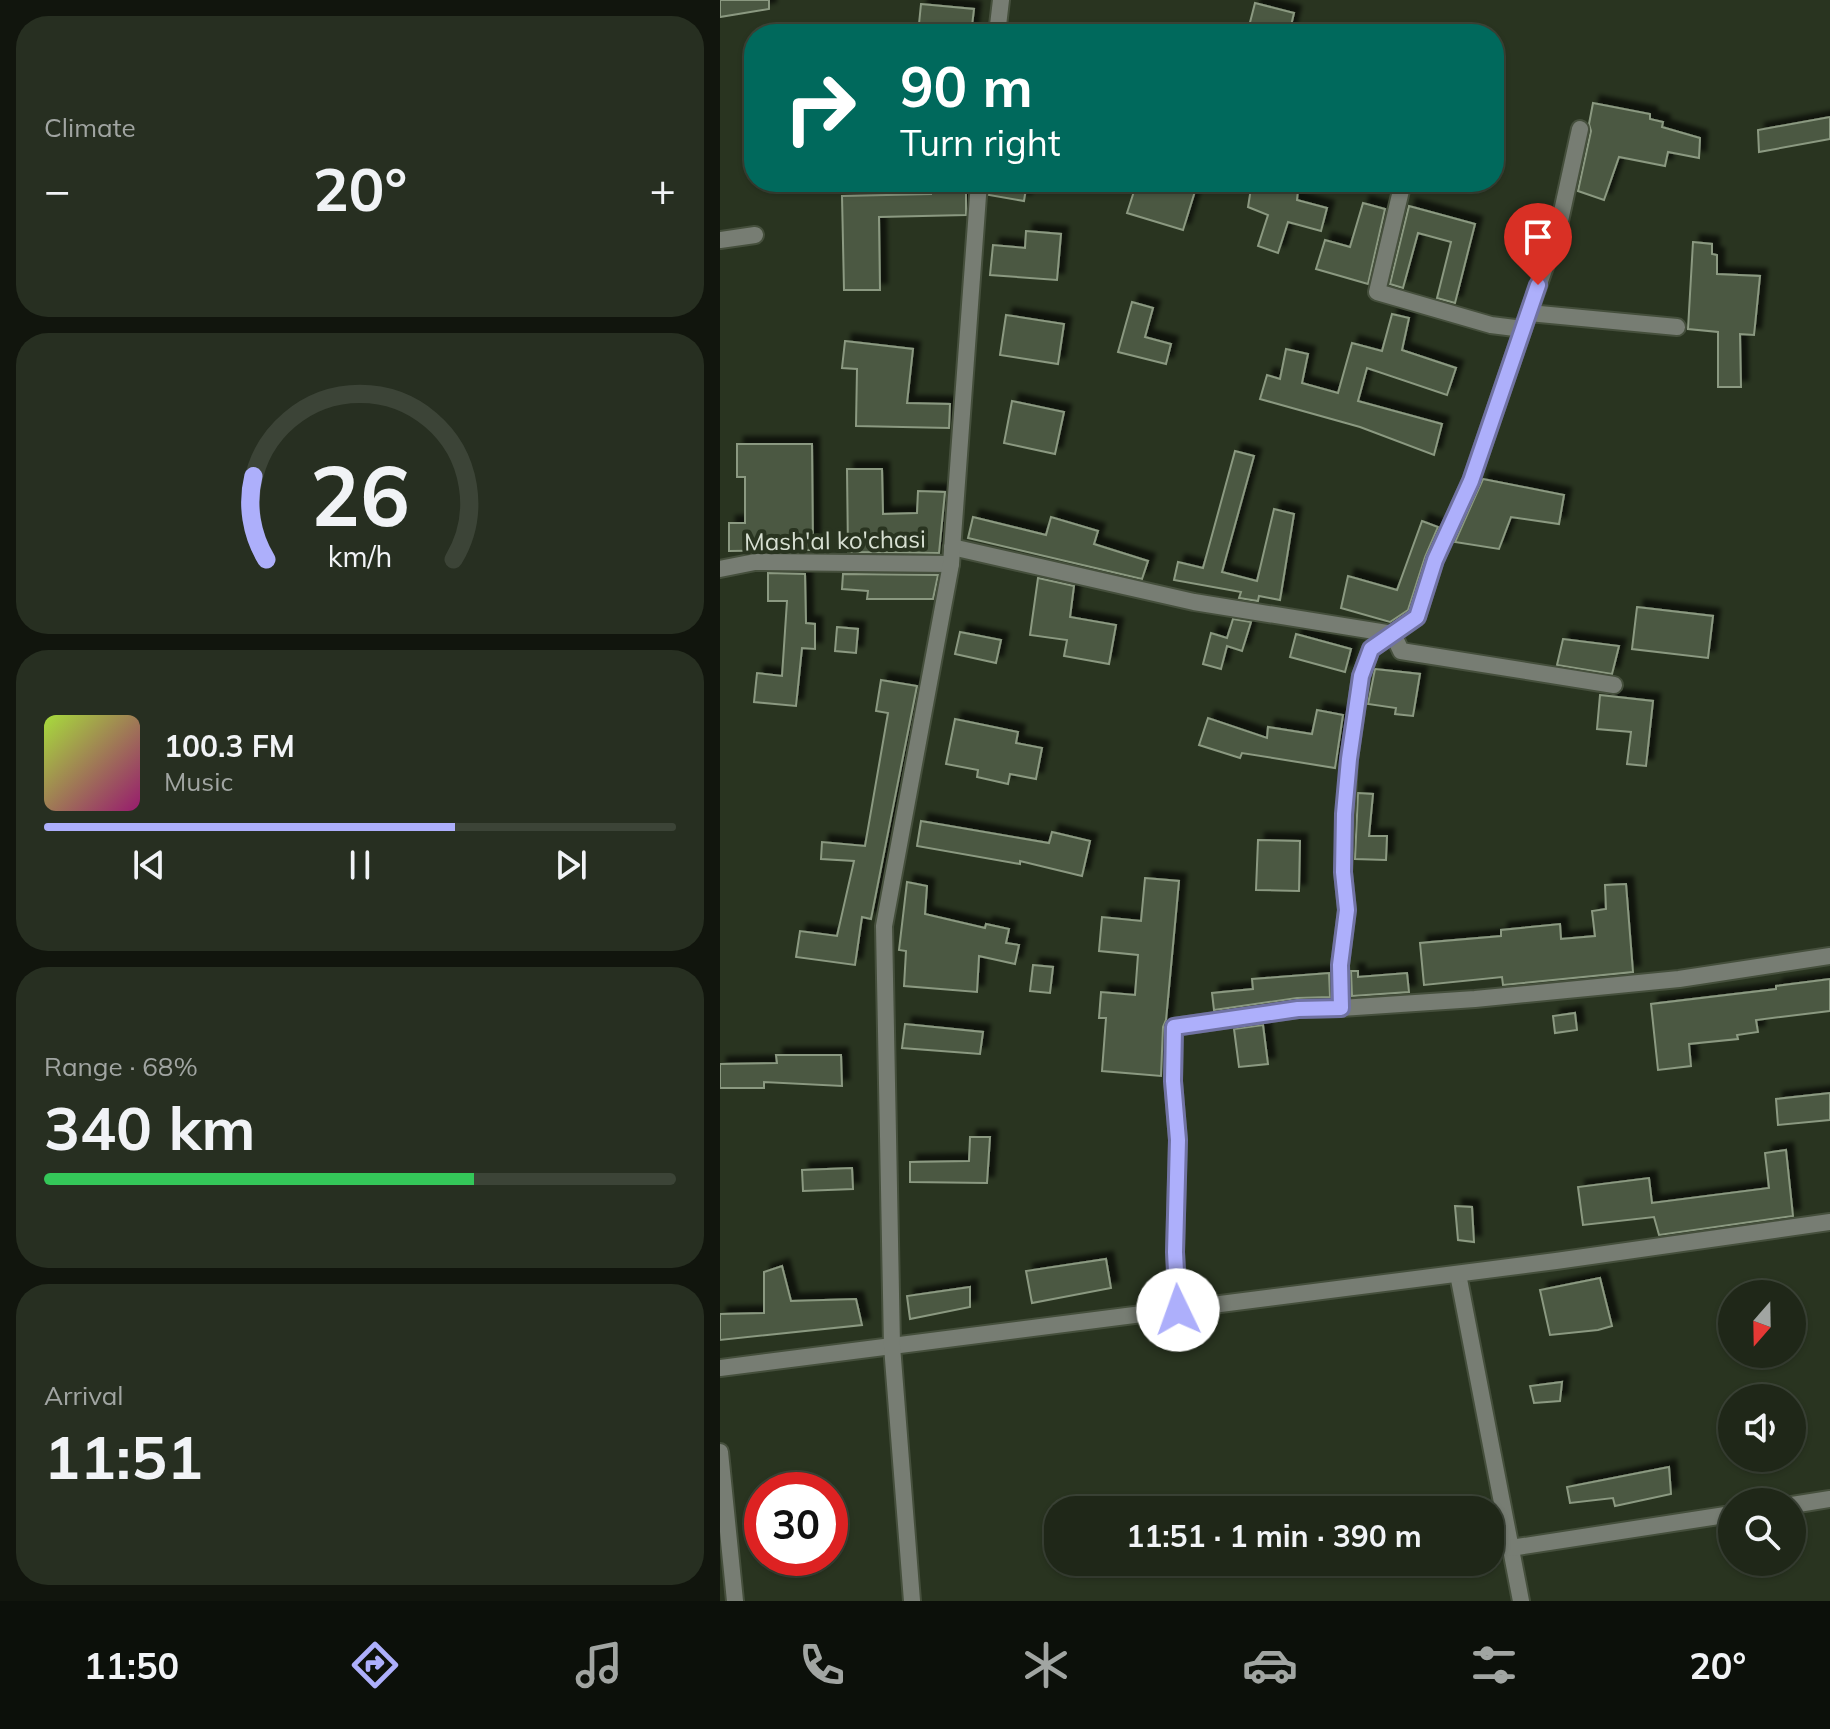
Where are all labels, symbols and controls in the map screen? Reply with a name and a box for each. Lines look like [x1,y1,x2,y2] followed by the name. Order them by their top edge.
[900,51,1033,121] text: 90 m
[768,56,872,160] icon: right
[44,111,136,144] text: Climate
[900,120,1061,165] text: Turn right
[313,151,407,226] text: 20°
[44,162,70,217] text: −
[650,162,676,217] text: +
[1504,203,1572,285] pin
[1516,215,1560,259] icon: arrive
[310,441,410,546] text: 26
[744,523,926,557] street label: Mash'al ko'chasi
[328,538,392,574] text: km/h
[164,727,295,765] text: 100.3 FM
[164,765,233,798] text: Music
[127,843,171,887] icon: previous
[338,843,382,887] icon: pause
[549,843,593,887] icon: next
[44,1050,198,1083] text: Range · 68%
[44,1090,256,1165] text: 340 km
[1136,1268,1220,1352] position arrow
[1718,1280,1806,1368] north arrow
[1718,1280,1806,1576] map controls
[44,1379,124,1412] text: Arrival
[1718,1384,1806,1472] button: sound
[44,1419,203,1494] text: 11:51
[744,1472,848,1576] speed limit sign: 30
[1718,1488,1806,1576] button: search
[1126,1517,1422,1555] text: 11:51 · 1 min · 390 m
[347,1637,403,1693] icon: directions
[571,1637,627,1693] icon: music
[794,1637,850,1693] icon: phone
[1018,1637,1074,1693] icon: climate
[1242,1637,1298,1693] icon: car
[1466,1637,1522,1693] icon: filters
[84,1643,179,1688] text: 11:50
[1689,1643,1746,1688] text: 20°

